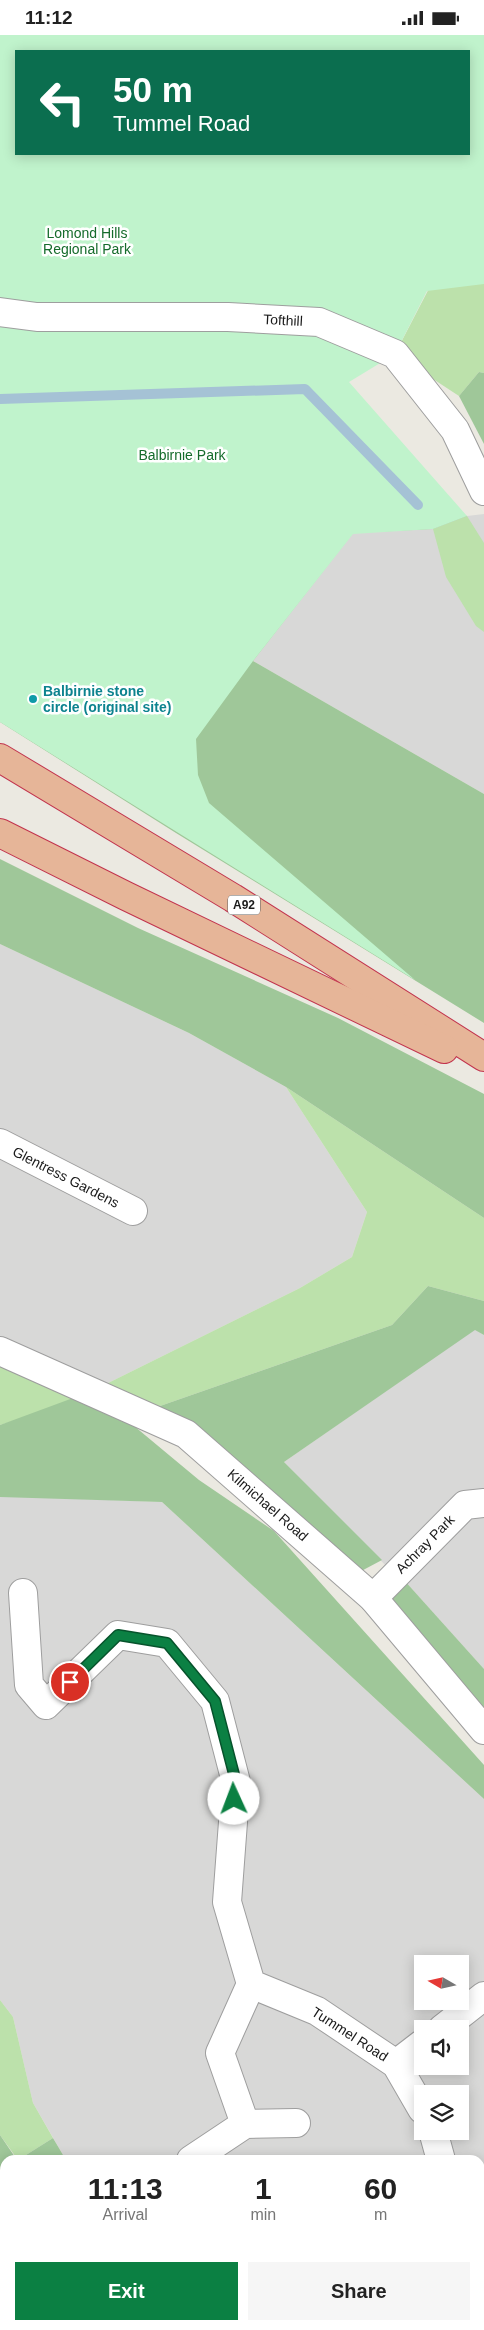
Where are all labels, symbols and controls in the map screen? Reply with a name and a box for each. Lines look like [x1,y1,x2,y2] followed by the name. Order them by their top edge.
[25,7,73,28] text: 11:12
[30,70,95,135] icon: left
[113,70,193,109] text: 50 m
[113,111,250,136] text: Tummel Road
[43,225,132,257] park label: Lomond Hills Regional Park
[263,311,303,329] street label: Tofthill
[138,447,227,463] park label: Balbirnie Park
[43,683,171,715] place label: Balbirnie stone circle (original site)
[27,693,39,705] marker: Balbirnie stone circle (original site)
[228,895,260,915] road number: A92
[10,1143,122,1211] street label: Glentress Gardens
[225,1466,311,1544] street label: Kilmichael Road
[392,1511,458,1577] street label: Achray Park
[49,1661,91,1703] pin
[56,1668,84,1696] icon: arrive
[207,1772,259,1824] position arrow
[414,1955,469,2010] north arrow
[414,1955,469,2140] map controls
[309,2003,391,2065] street label: Tummel Road
[414,2020,469,2075] button: sound
[414,2085,469,2140] button: layers
[88,2172,163,2205] text: 11:13
[255,2172,272,2205] text: 1
[364,2172,397,2205] text: 60
[103,2206,148,2223] text: Arrival
[250,2206,276,2223] text: min
[374,2206,387,2223] text: m
[15,2262,238,2320] button: Exit
[248,2262,470,2320] button: Share

